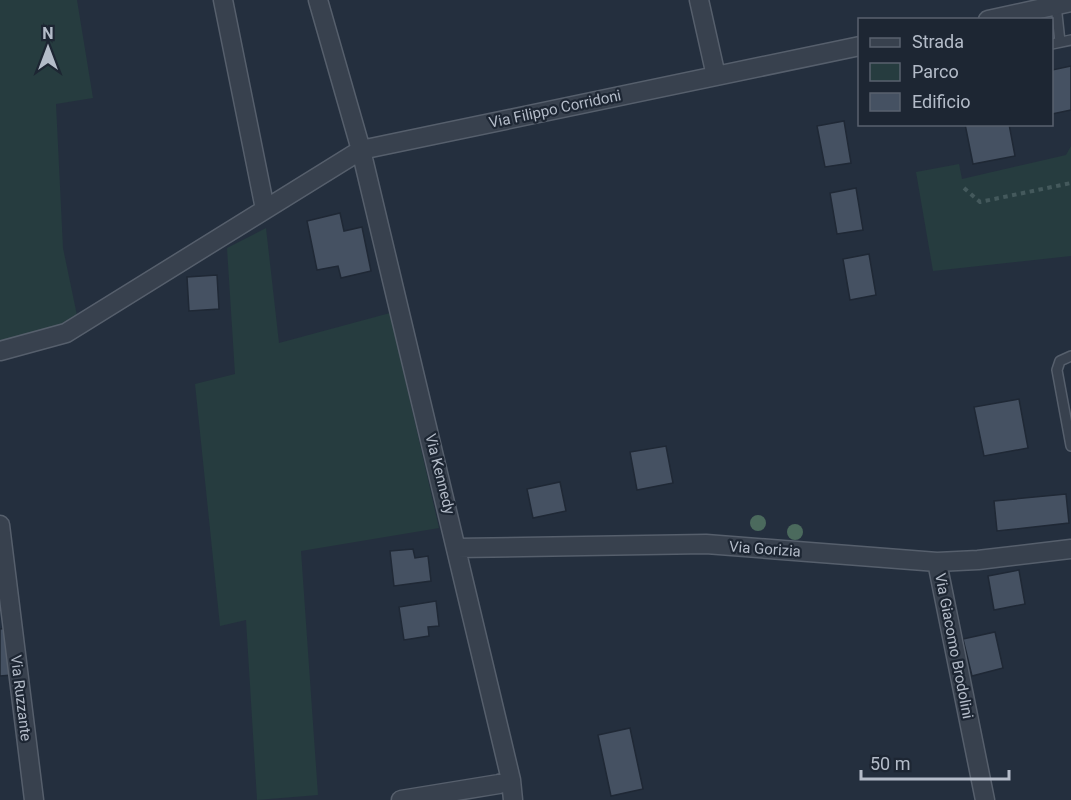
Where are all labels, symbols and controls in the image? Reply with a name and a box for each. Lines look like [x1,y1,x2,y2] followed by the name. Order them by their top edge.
[18,18,78,78] north arrow
[858,18,1053,126] legend
[42,24,54,43] text: N
[912,31,964,52] text: Strada
[912,61,959,82] text: Parco
[487,86,623,132] street label: Via Filippo Corridoni
[912,91,971,112] text: Edificio
[421,432,459,516] street label: Via Kennedy
[729,538,801,560] street label: Via Gorizia
[931,572,977,720] street label: Via Giacomo Brodolini
[7,654,35,742] street label: Via Ruzzante
[861,743,1010,781] scale bar
[870,753,910,774] text: 50 m

